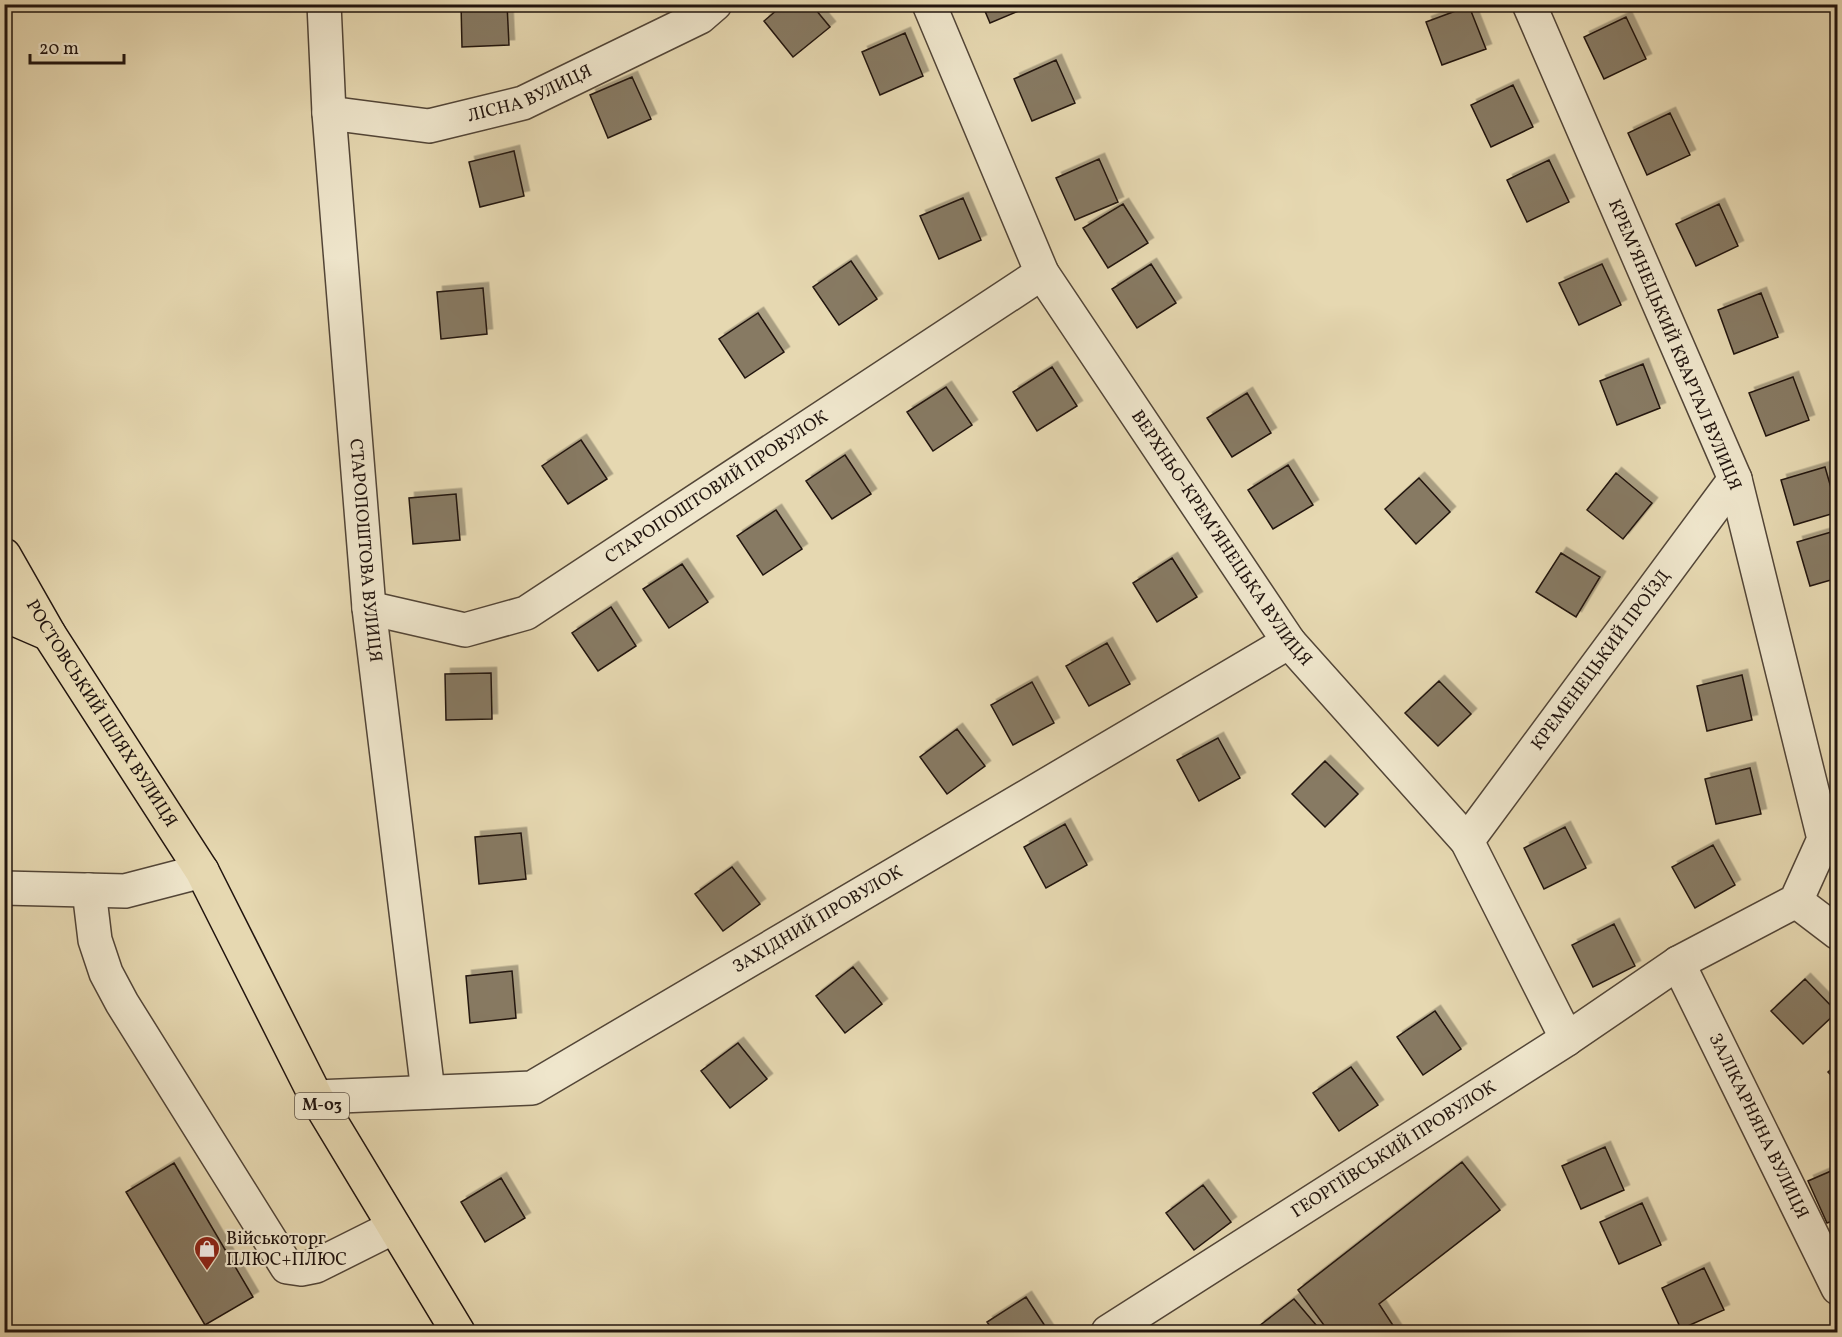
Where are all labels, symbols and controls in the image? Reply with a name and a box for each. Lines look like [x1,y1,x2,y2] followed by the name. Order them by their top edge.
[30,27,124,65] scale bar
[39,37,79,62] text: 20 m
[465,59,597,129] street label: ЛІСНА ВУЛИЦЯ
[1601,196,1747,494] street label: КРЕМ’ЯНЕЦЬКИЙ КВАРТАЛ ВУЛИЦЯ
[600,405,833,570] street label: СТАРОПОШТОВИЙ ПРОВУЛОК
[1125,405,1318,672] street label: ВЕРХНЬО-КРЕМ’ЯНЕЦЬКА ВУЛИЦЯ
[343,438,388,664] street label: СТАРОПОШТОВА ВУЛИЦЯ
[1526,565,1676,756] street label: КРЕМЕНЕЦЬКИЙ ПРОЇЗД
[19,595,183,832] street label: РОСТОВСЬКИЙ ШЛЯХ ВУЛИЦЯ
[728,860,908,979] street label: ЗАХІДНИЙ ПРОВУЛОК
[1702,1029,1815,1223] street label: ЗАЛІКАРНЯНА ВУЛИЦЯ
[1286,1075,1501,1224] street label: ГЕОРГІЇВСЬКИЙ ПРОВУЛОК
[295,1093,349,1119] road number: М-03
[226,1227,347,1273] place label: Військоторг ПЛЮС+ПЛЮС
[192,1234,222,1272] shop icon: Військоторг ПЛЮС+ПЛЮС

